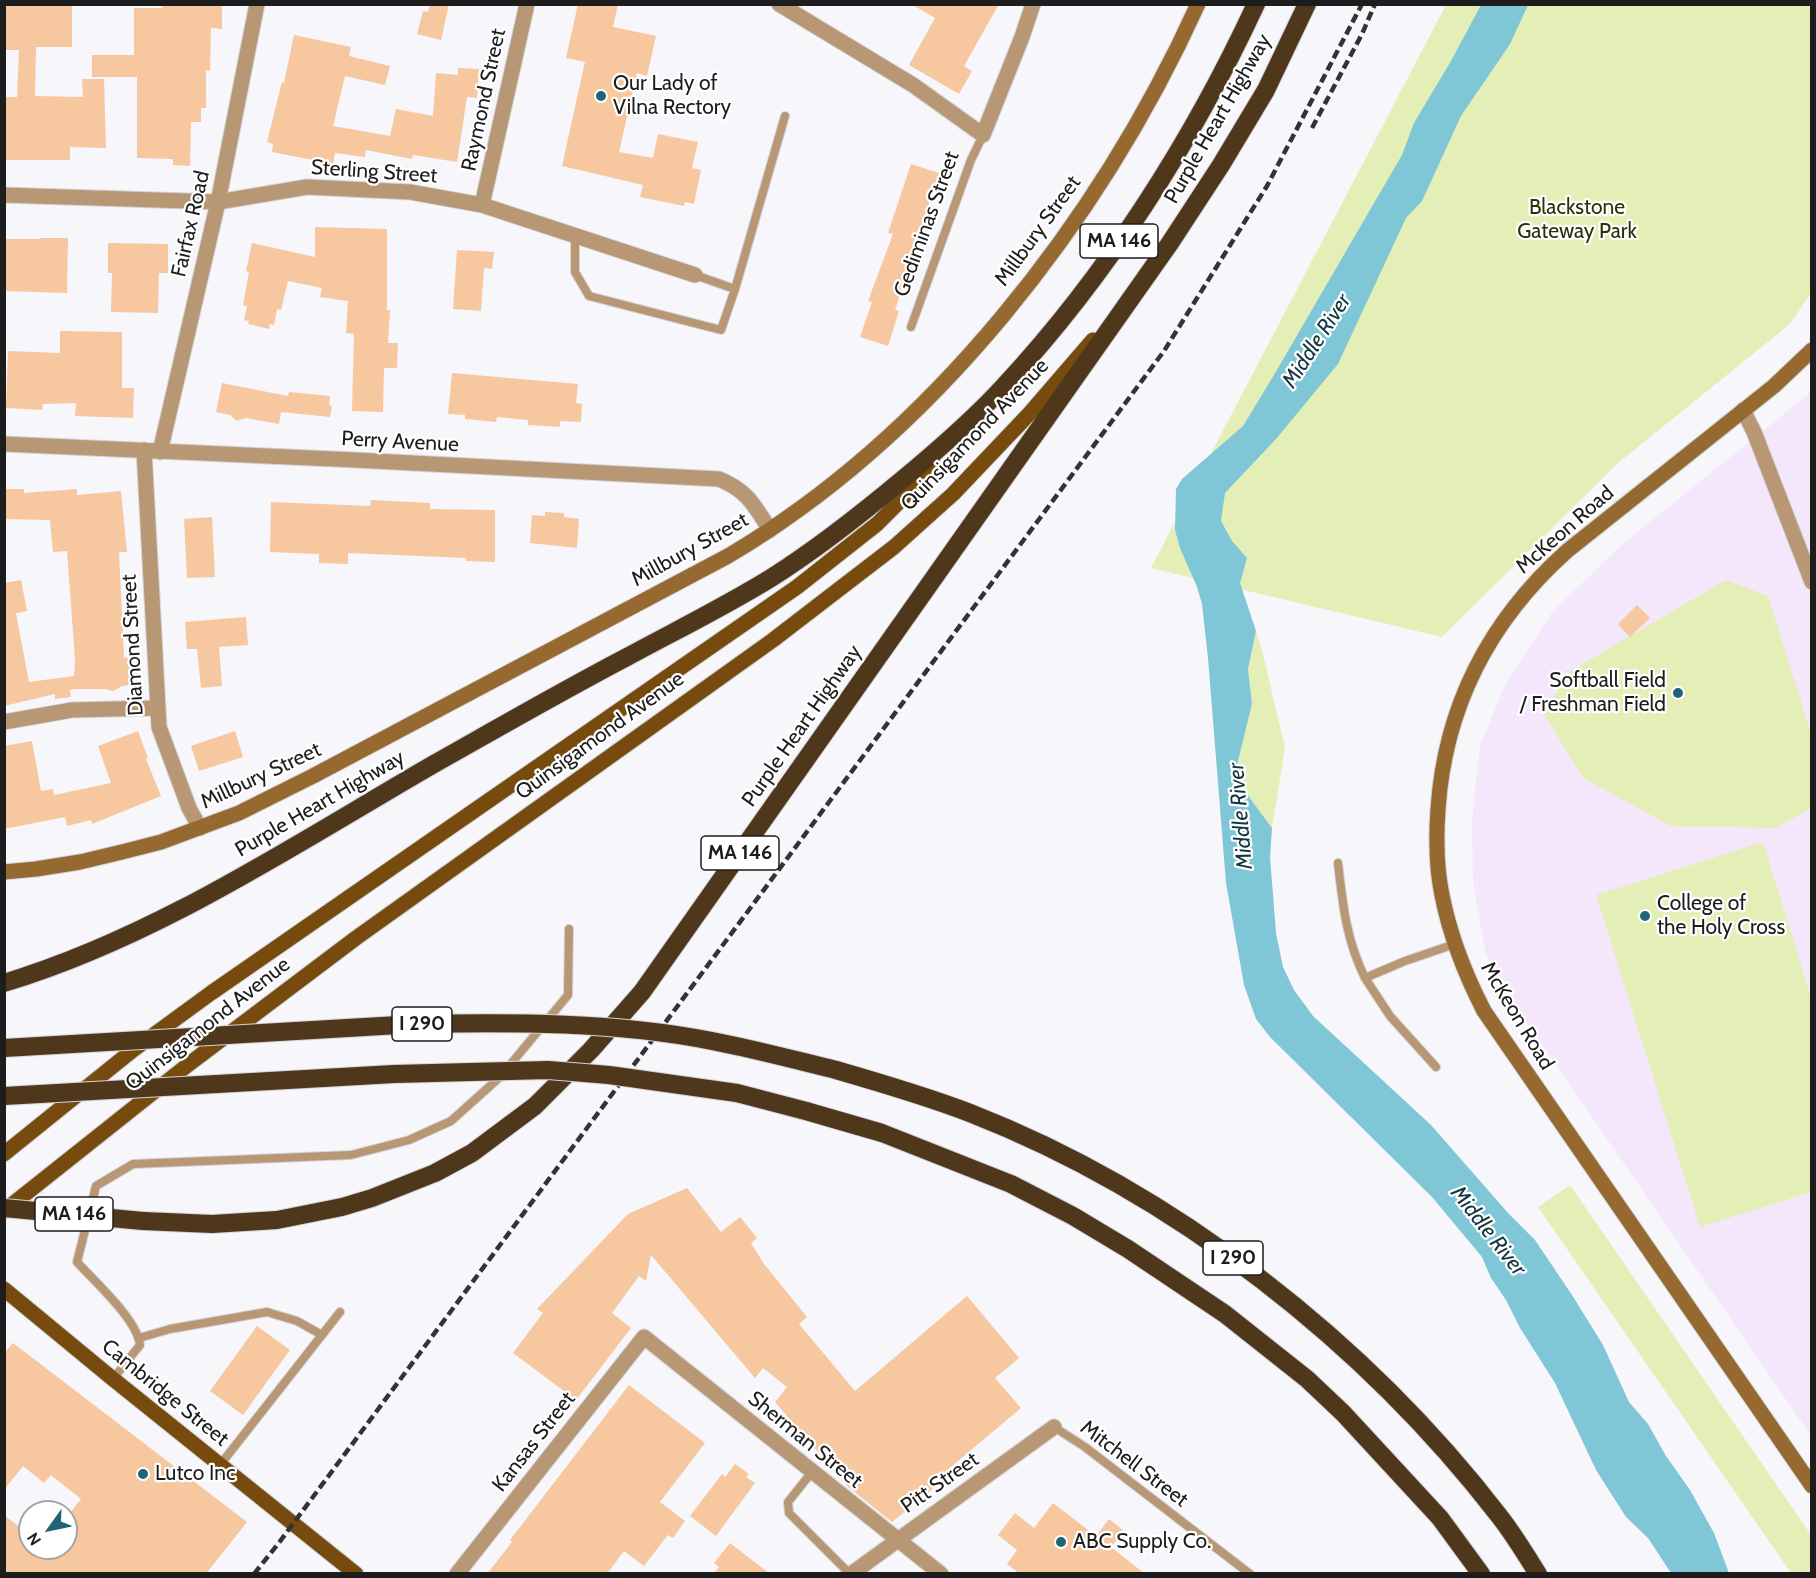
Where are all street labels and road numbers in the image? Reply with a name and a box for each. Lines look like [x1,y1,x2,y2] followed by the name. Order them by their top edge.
[457,27,511,173] street label: Raymond Street
[1159,30,1277,208] street label: Purple Heart Highway
[889,148,965,300] street label: Gediminas Street
[310,155,438,189] street label: Sterling Street
[167,168,215,280] street label: Fairfax Road
[990,171,1086,291] street label: Millbury Street
[1080,224,1158,258] road number: MA 146
[896,354,1054,516] street label: Quinsigamond Avenue
[341,426,459,458] street label: Perry Avenue
[1511,481,1619,579] street label: McKeon Road
[627,508,753,592] street label: Millbury Street
[117,574,149,716] street label: Diamond Street
[737,640,867,812] street label: Purple Heart Highway
[511,667,689,805] street label: Quinsigamond Avenue
[197,737,325,815] street label: Millbury Street
[231,745,409,863] street label: Purple Heart Highway
[701,836,779,870] road number: MA 146
[121,952,295,1096] street label: Quinsigamond Avenue
[1475,957,1559,1075] street label: McKeon Road
[392,1007,452,1041] road number: I 290
[35,1197,113,1231] road number: MA 146
[1203,1241,1263,1275] road number: I 290
[97,1334,233,1452] street label: Cambridge Street
[743,1386,867,1494] street label: Sherman Street
[487,1387,581,1497] street label: Kansas Street
[1075,1415,1193,1513] street label: Mitchell Street
[896,1447,984,1519] street label: Pitt Street

